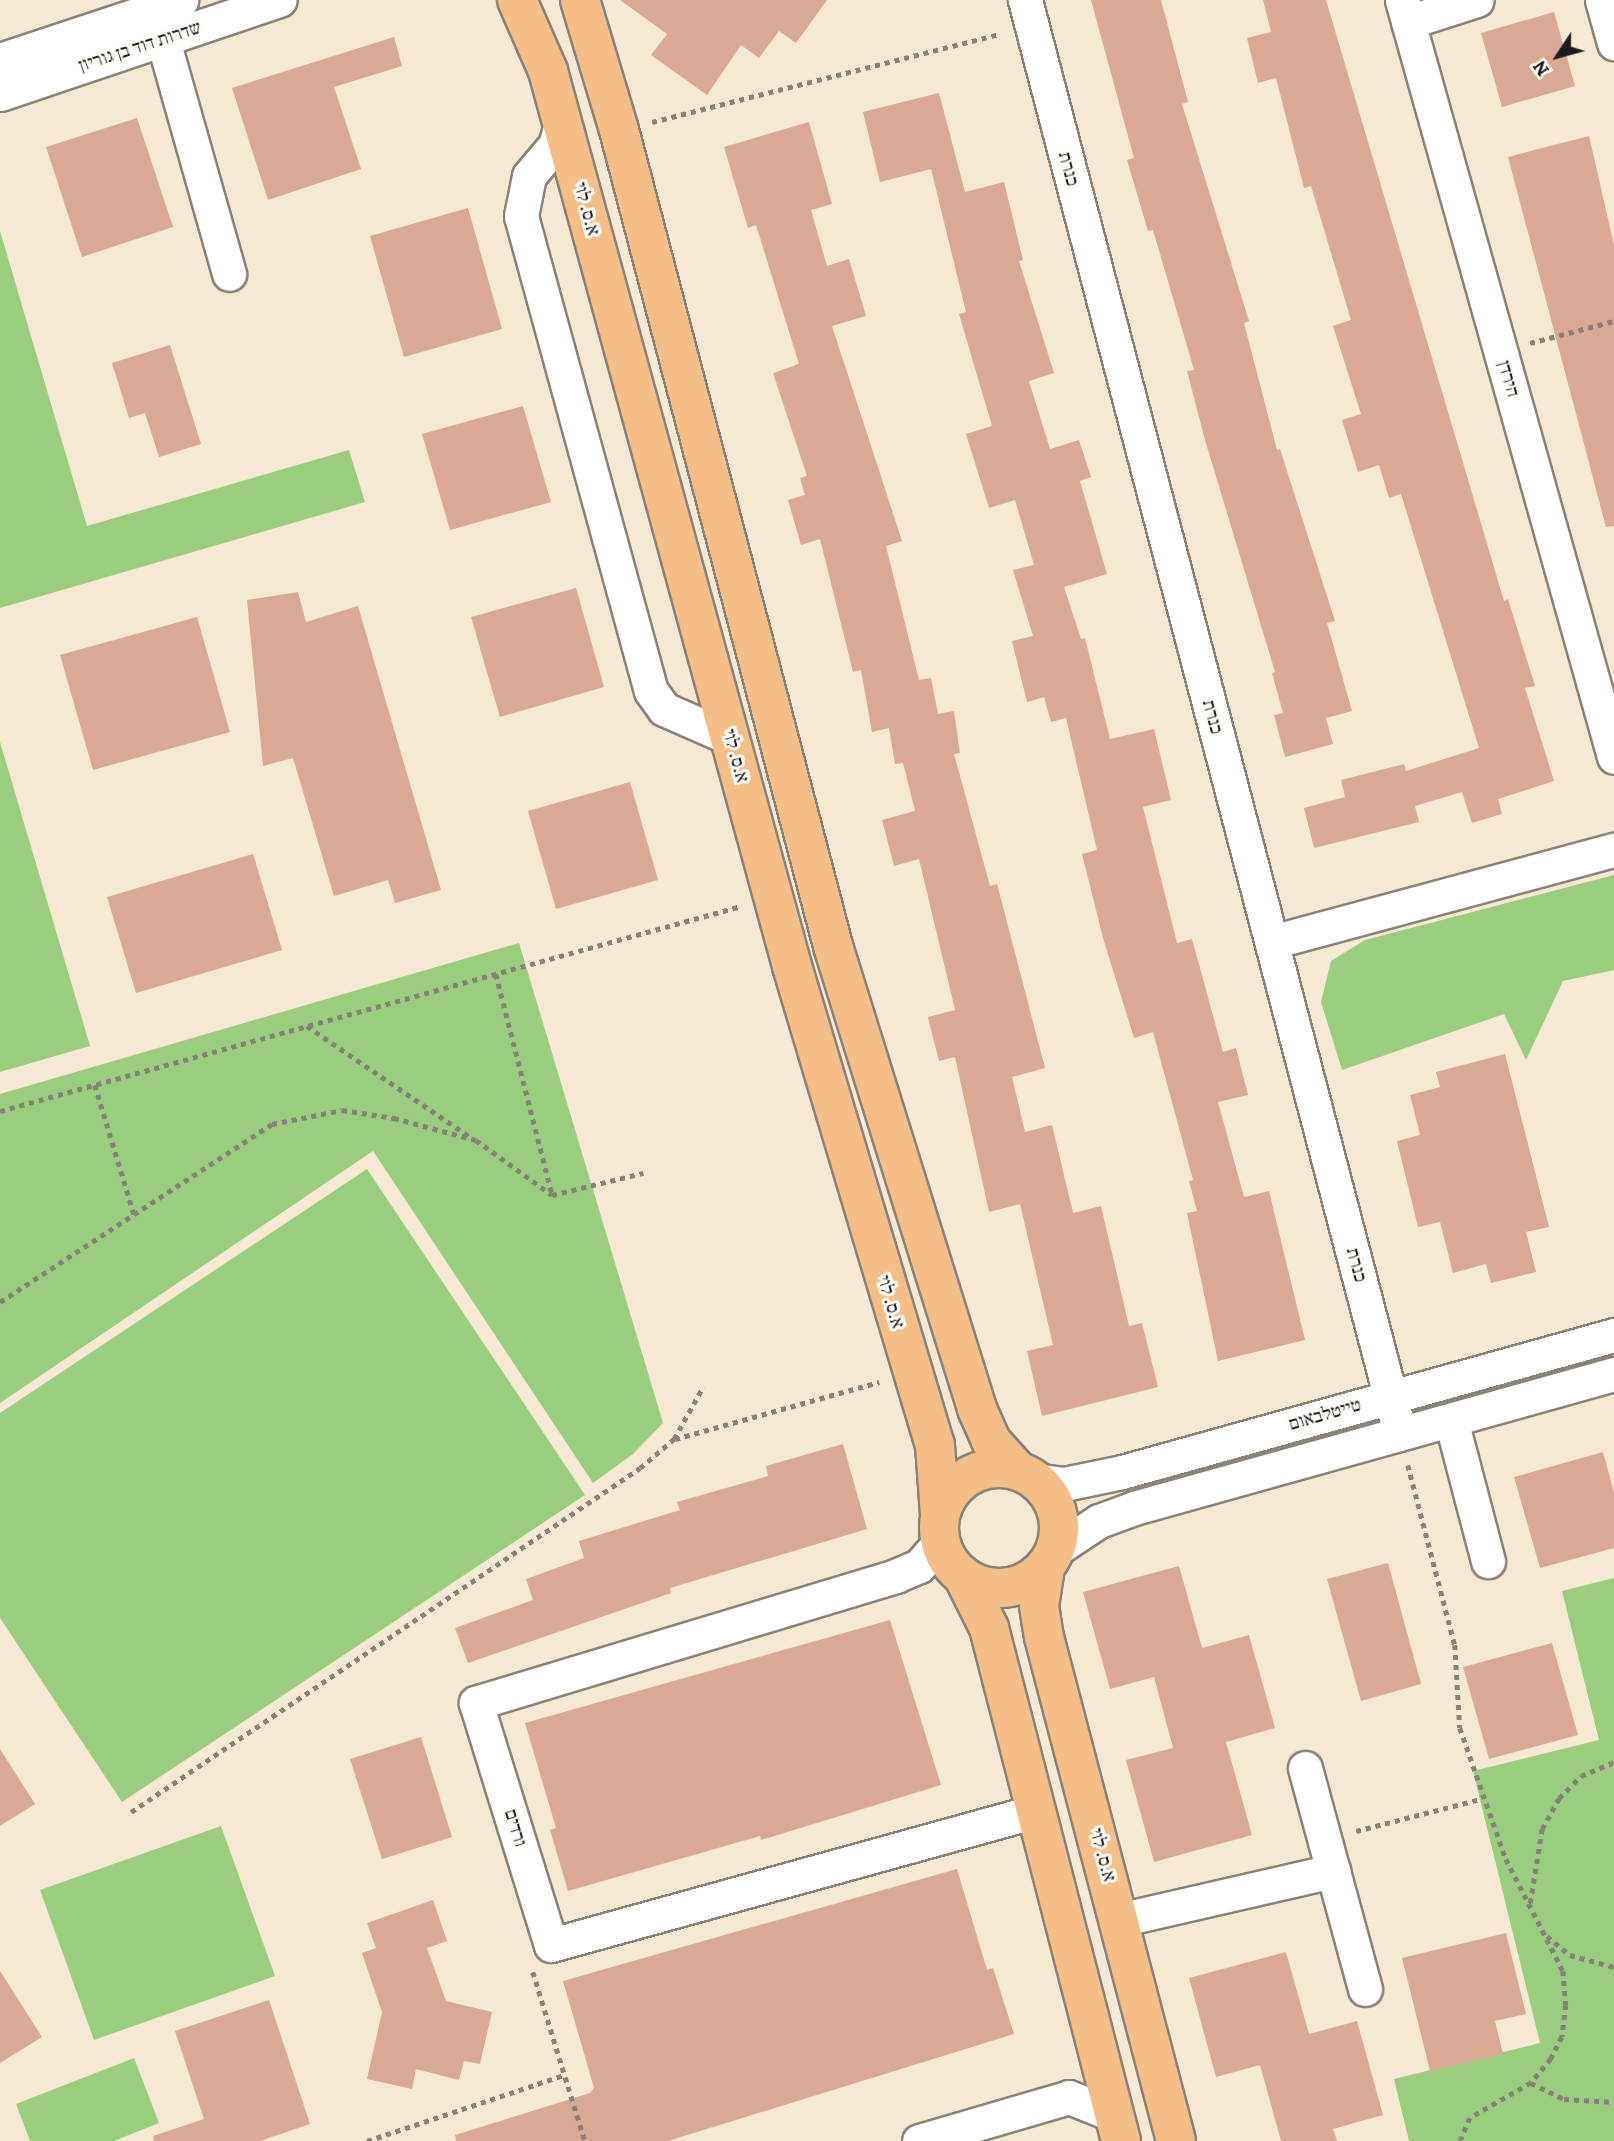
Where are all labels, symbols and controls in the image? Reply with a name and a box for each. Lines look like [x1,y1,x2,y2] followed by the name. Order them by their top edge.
[76,16,204,78] street label: שדרות דוד בן גוריון
[1523,21,1593,91] north arrow
[1526,55,1556,82] text: N
[1052,149,1084,189] street label: כנרת
[568,180,604,238] street label: א.ס. לוי
[1492,358,1524,400] street label: הירדן
[1196,697,1228,737] street label: כנרת
[717,727,753,785] street label: א.ס. לוי
[1340,1245,1372,1285] street label: כנרת
[872,1273,908,1331] street label: א.ס. לוי
[1286,1394,1364,1436] street label: טייטלבאום
[499,1806,531,1850] street label: ורדים
[1084,1826,1120,1884] street label: א.ס. לוי

